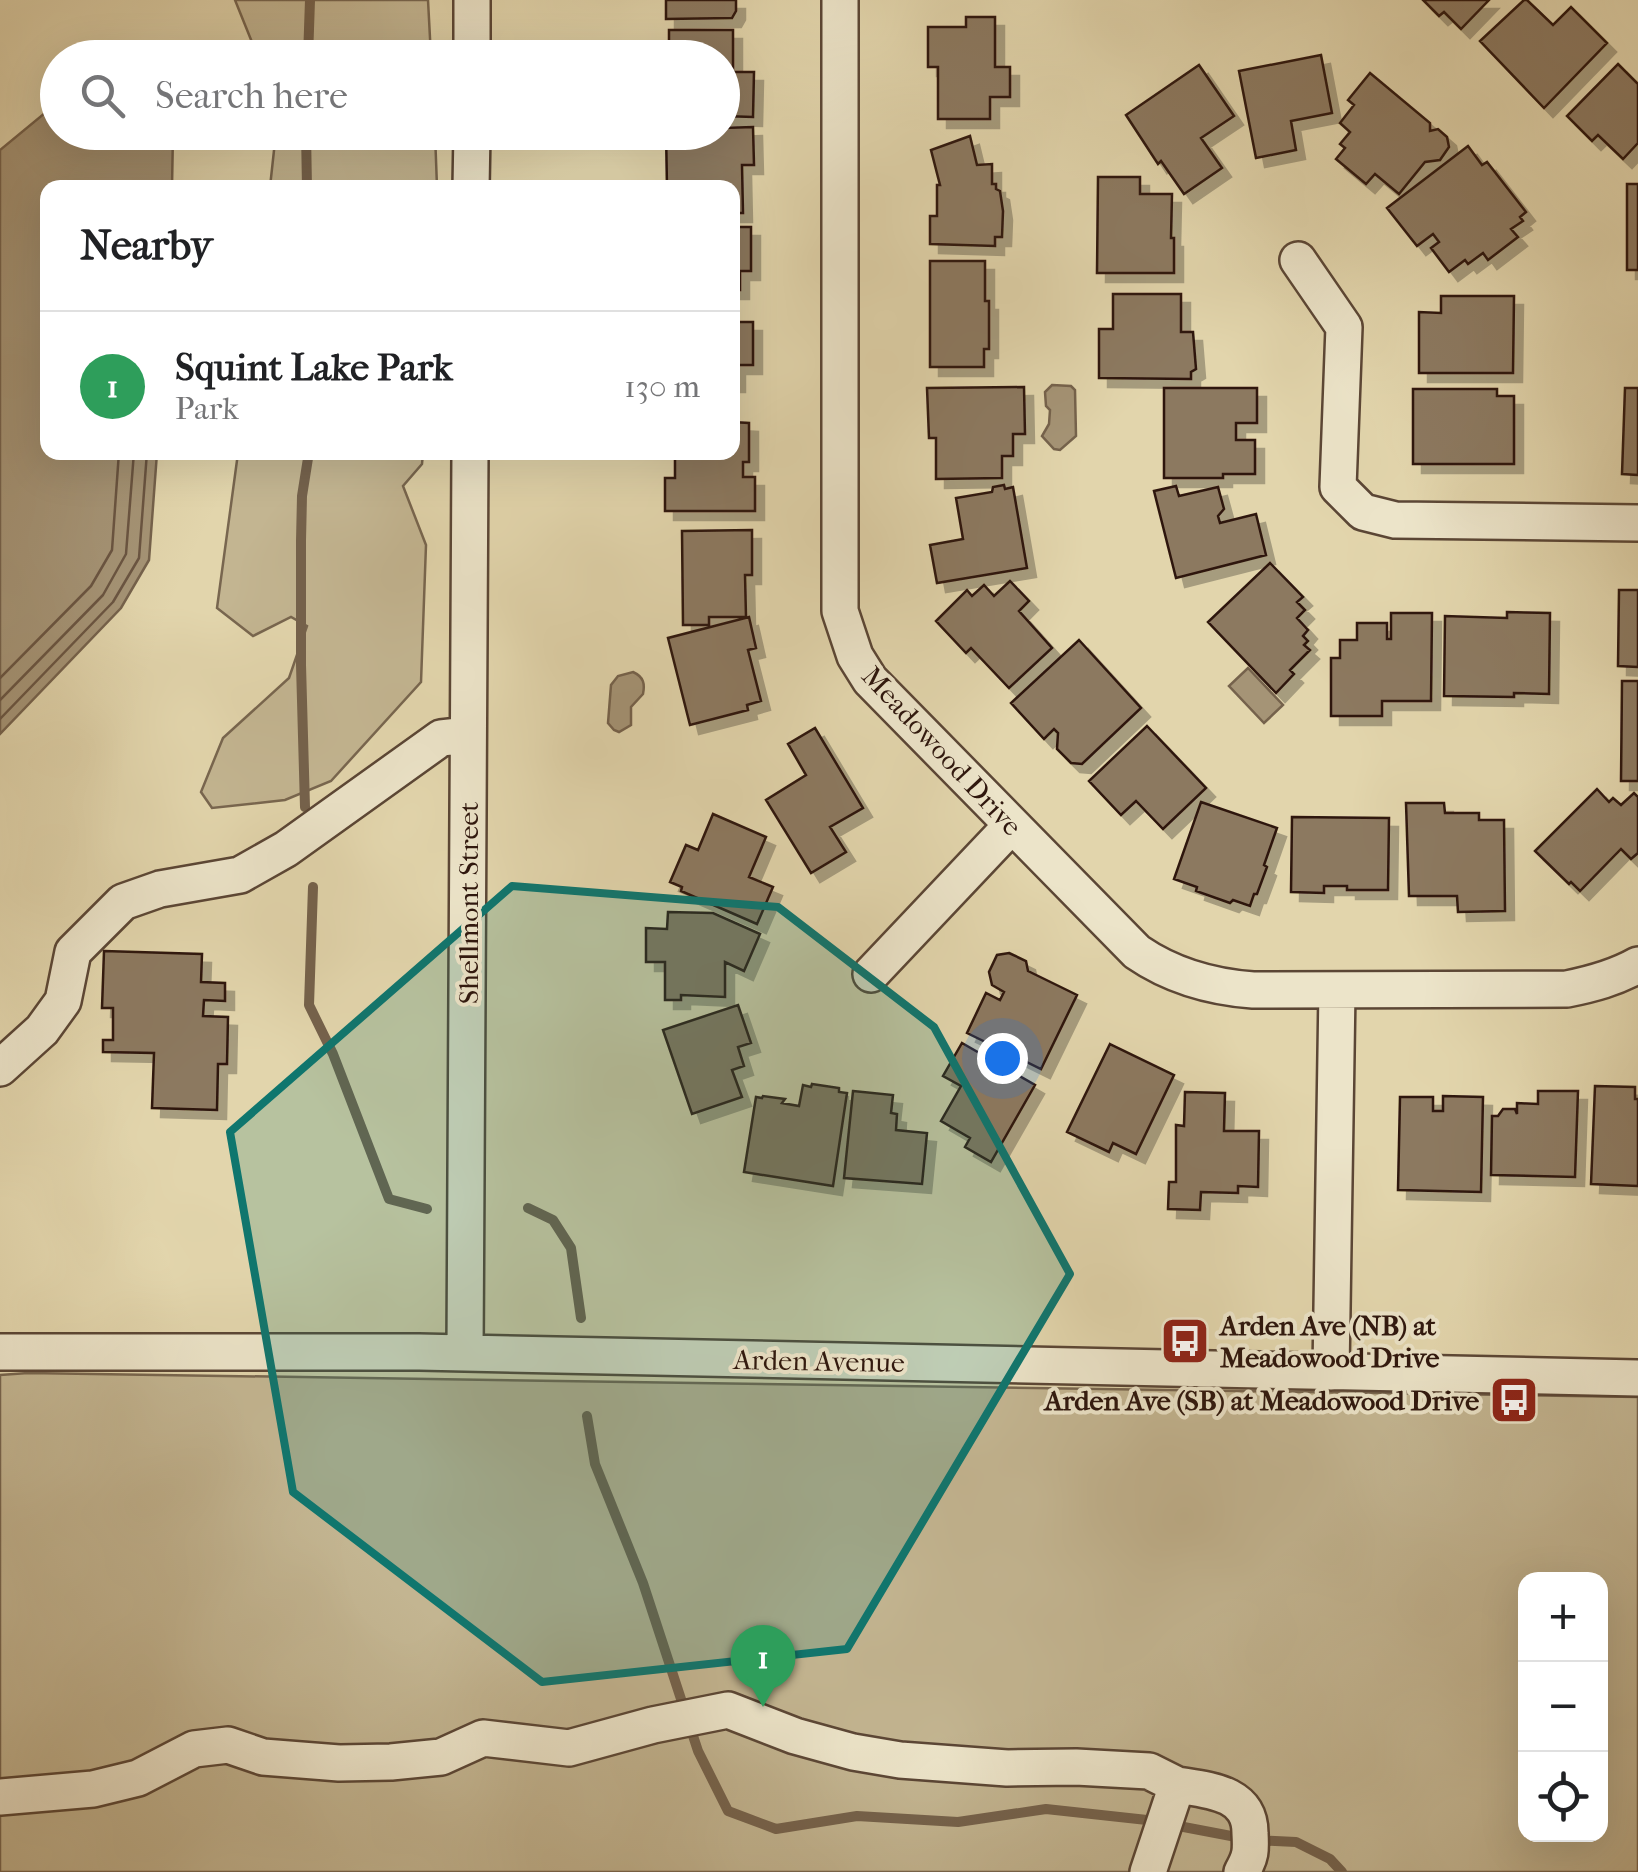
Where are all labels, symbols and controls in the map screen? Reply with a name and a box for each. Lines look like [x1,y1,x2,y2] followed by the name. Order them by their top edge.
[40,40,740,150] search box
[75,68,130,123] icon: search
[155,73,348,118] text: Search here
[80,221,212,270] text: Nearby
[175,345,453,390] text: Squint Lake Park
[107,368,118,405] text: 1
[624,368,700,405] text: 130 m
[175,390,239,427] text: Park
[855,660,1029,843] street label: Meadowood Drive
[452,802,485,1004] street label: Shellmont Street
[977,1033,1028,1084] your location
[1218,1309,1439,1374] place label: Arden Ave (NB) at Meadowood Drive
[1159,1315,1211,1367] bus stop icon: Arden Ave (NB) at Meadowood Drive
[732,1343,905,1379] street label: Arden Avenue
[1488,1374,1540,1426] bus stop icon: Arden Ave (SB) at Meadowood Drive
[1043,1384,1479,1417] place label: Arden Ave (SB) at Meadowood Drive
[1518,1572,1608,1842] map controls
[1518,1572,1608,1662] button: +
[730,1624,796,1707] pin: 1
[1518,1662,1608,1752] button: −
[1518,1752,1608,1842] button: locate

